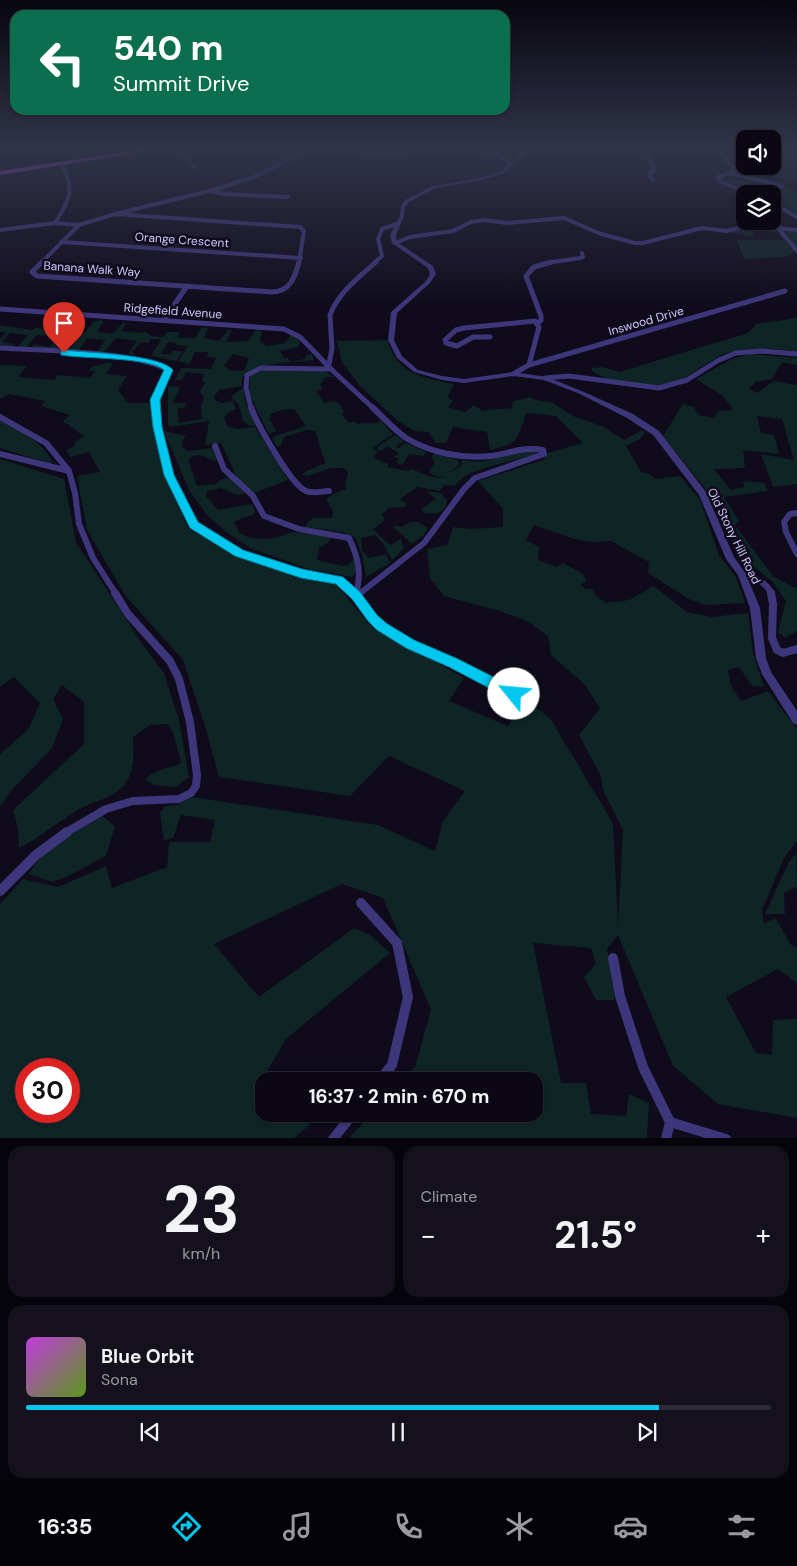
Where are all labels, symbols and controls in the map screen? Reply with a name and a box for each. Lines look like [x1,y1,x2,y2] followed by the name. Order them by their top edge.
[113,25,223,71] text: 540 m
[30,30,95,95] icon: left
[113,69,249,98] text: Summit Drive
[736,130,781,230] map controls
[736,130,781,175] button: sound
[736,185,781,230] button: layers
[134,229,230,251] street label: Orange Crescent
[43,258,141,280] street label: Banana Walk Way
[123,300,223,322] street label: Ridgefield Avenue
[43,302,85,353] pin
[606,303,686,339] street label: Inswood Drive
[50,309,78,337] icon: arrive
[704,485,764,587] street label: Old Stony Hill Road
[487,667,539,719] position arrow
[15,1058,80,1123] speed limit sign: 30
[309,1084,489,1109] text: 16:37 · 2 min · 670 m
[163,1168,240,1252] text: 23
[421,1186,477,1207] text: Climate
[554,1210,637,1260] text: 21.5°
[421,1217,436,1254] text: −
[756,1217,771,1254] text: +
[182,1243,220,1264] text: km/h
[101,1344,194,1369] text: Blue Orbit
[101,1369,138,1390] text: Sona
[136,1418,164,1446] icon: previous
[384,1418,412,1446] icon: pause
[633,1418,661,1446] icon: next
[169,1509,204,1544] icon: directions
[280,1509,315,1544] icon: music
[391,1509,426,1544] icon: phone
[502,1509,537,1544] icon: climate
[613,1509,648,1544] icon: car
[724,1509,759,1544] icon: filters
[38,1512,93,1541] text: 16:35

